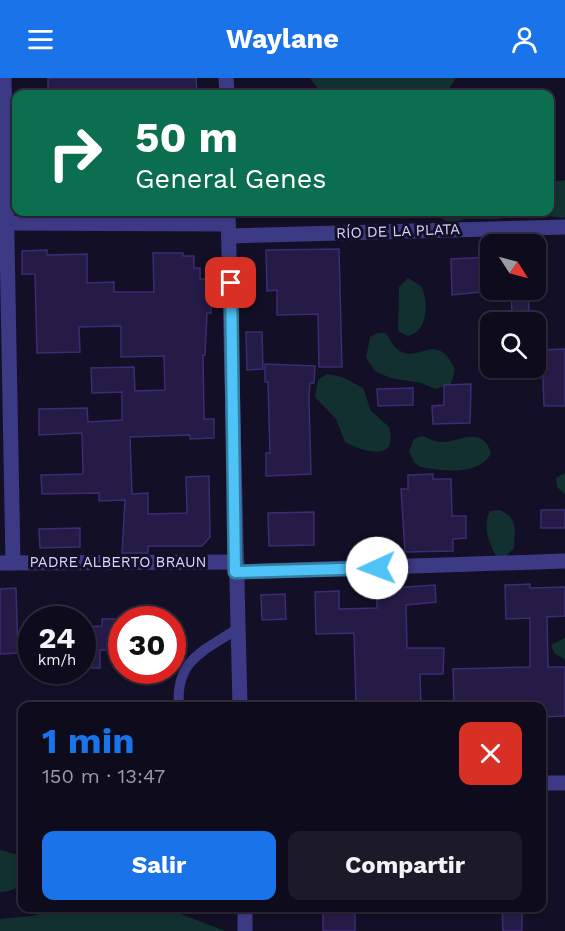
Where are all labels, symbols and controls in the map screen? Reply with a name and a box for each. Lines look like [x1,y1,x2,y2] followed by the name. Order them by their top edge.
[24,23,57,56] icon: menu
[226,23,339,55] text: Waylane
[508,23,541,56] icon: person
[135,113,238,162] text: 50 m
[36,114,114,192] icon: right
[135,163,327,195] text: General Genes
[336,220,460,242] street label: RÍO DE LA PLATA
[480,234,546,300] north arrow
[480,234,546,378] map controls
[205,257,256,308] pin
[214,266,247,299] icon: arrive
[480,312,546,378] button: search
[345,536,409,600] position arrow
[29,553,207,571] street label: PADRE ALBERTO BRAUN
[108,606,186,684] speed limit sign: 30
[39,620,75,655] text: 24
[38,651,76,669] text: km/h
[42,720,134,762] text: 1 min
[459,722,522,785] button: close
[42,764,165,788] text: 150 m · 13:47
[42,831,276,900] button: Salir
[288,831,522,900] button: Compartir

